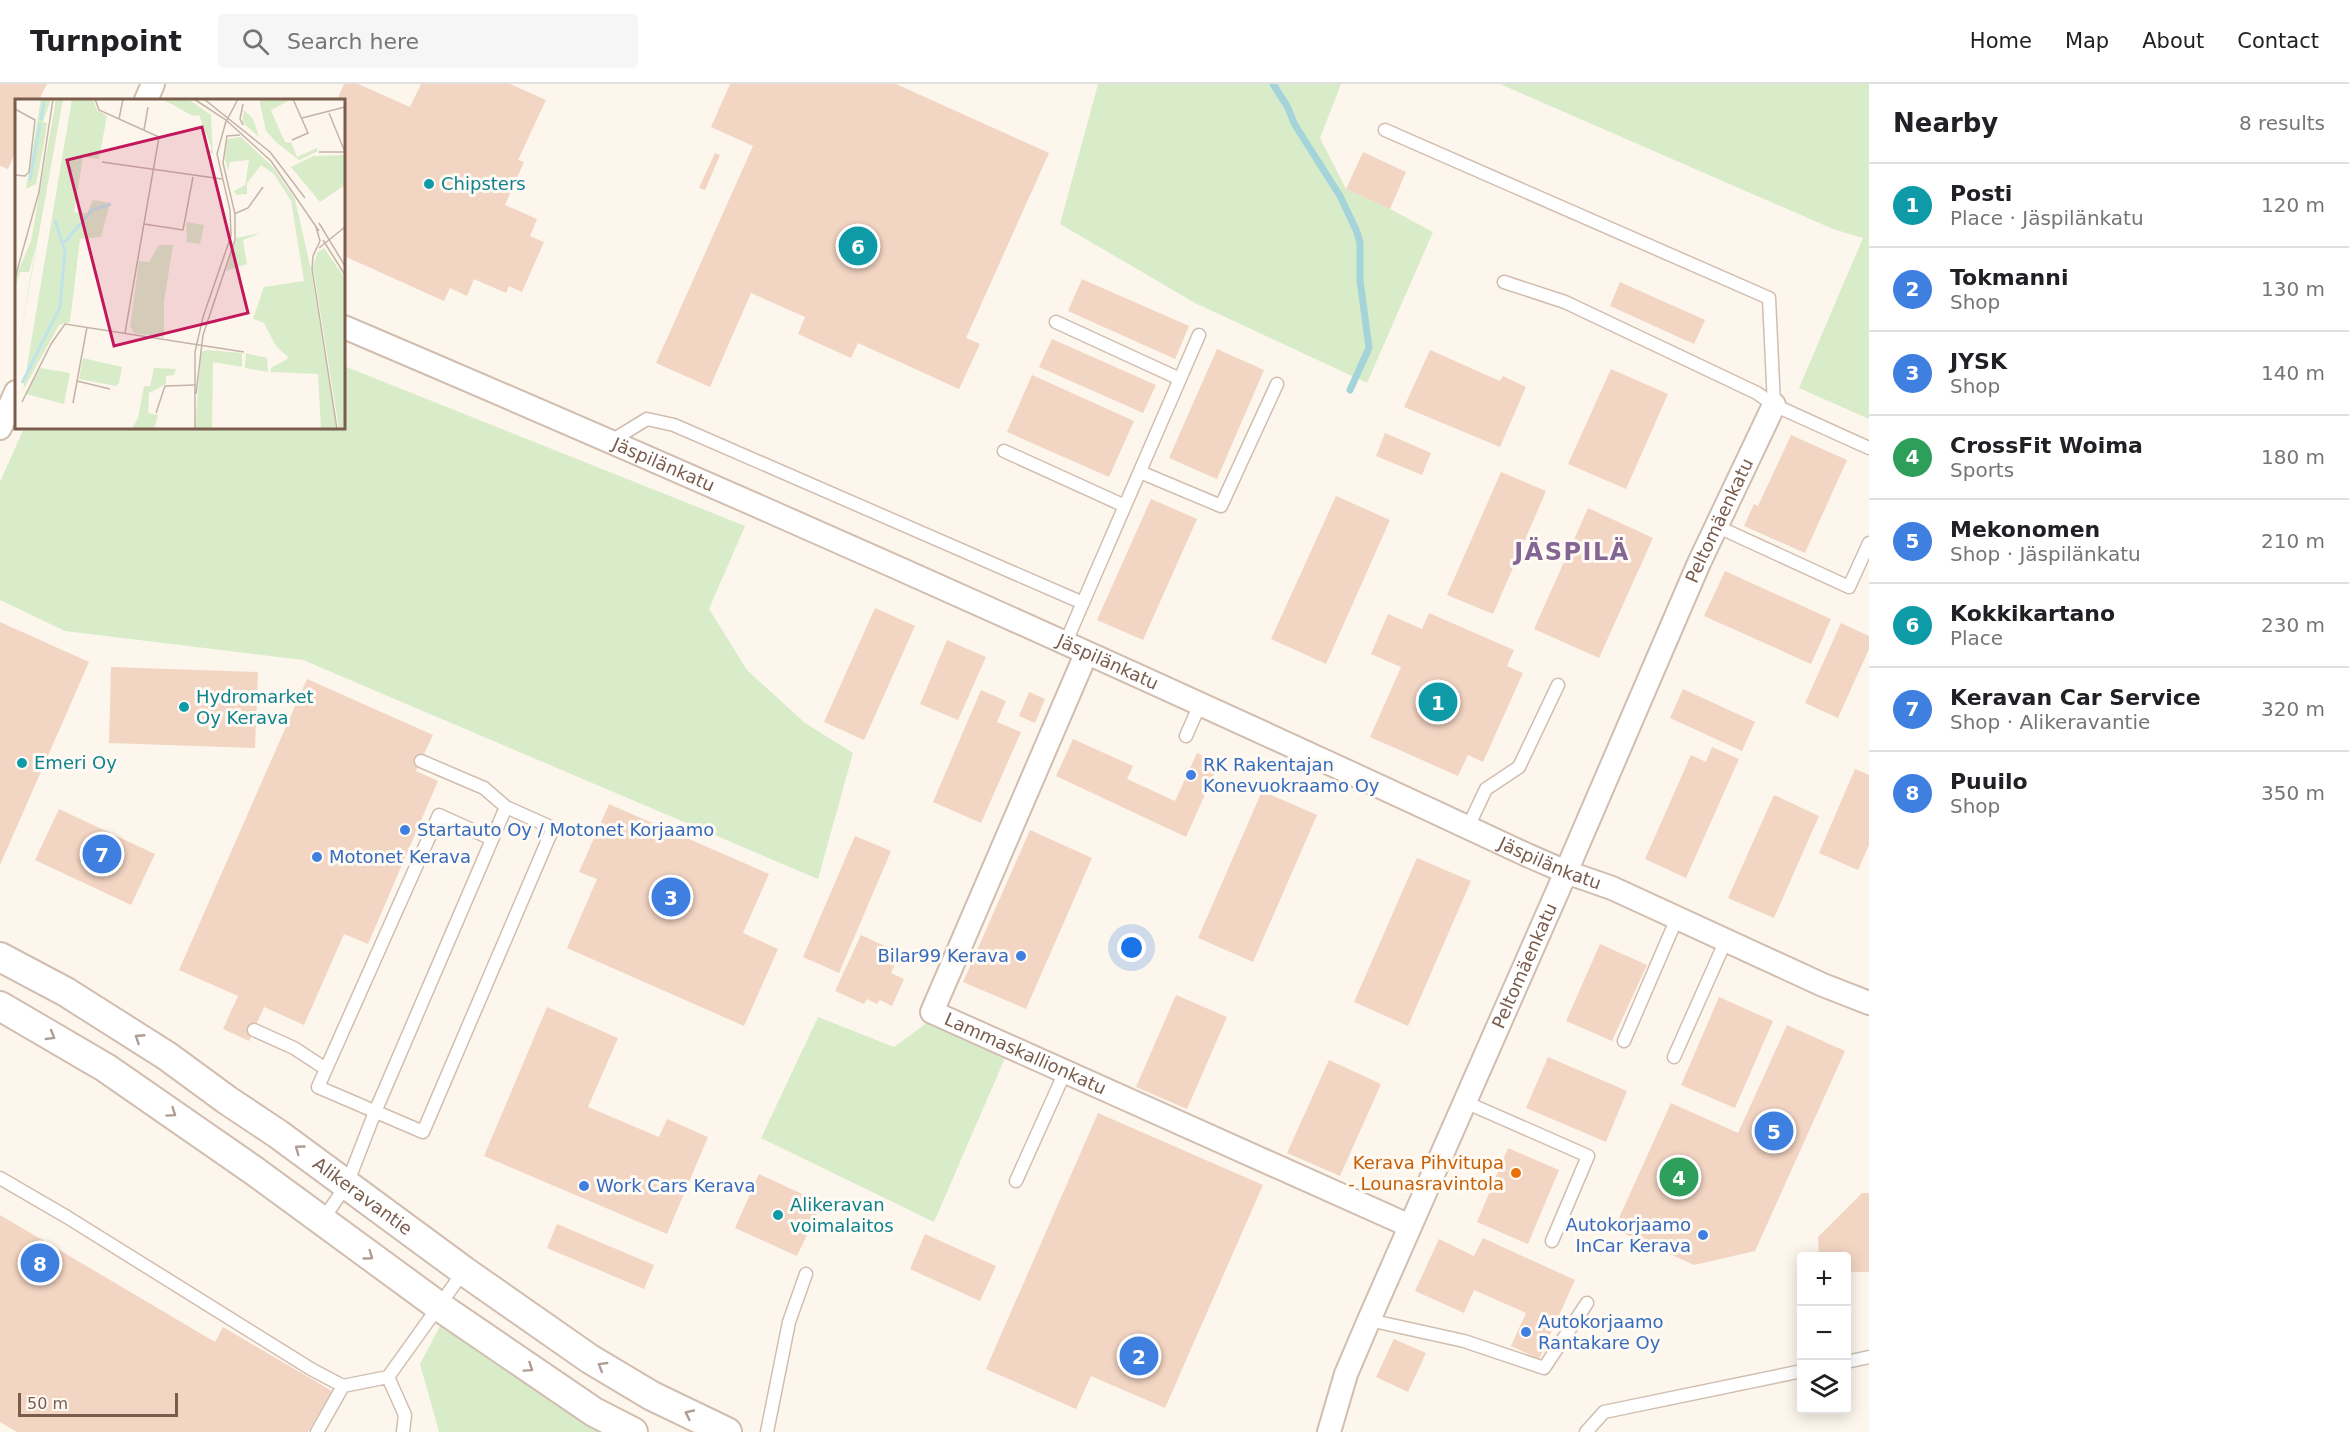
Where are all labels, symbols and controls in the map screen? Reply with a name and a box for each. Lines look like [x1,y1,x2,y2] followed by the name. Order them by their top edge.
[218,14,638,68] search box
[30,25,182,58] text: Turnpoint
[239,25,272,58] icon: search
[287,29,419,54] text: Search here
[1970,29,2032,53] text: Home
[2065,29,2109,53] text: Map
[2142,29,2204,53] text: About
[2237,29,2319,53] text: Contact
[15,99,345,429] inset map
[1893,108,1998,138] text: Nearby
[2239,111,2325,135] text: 8 results
[441,173,526,194] place label: Chipsters
[422,177,436,191] marker: Chipsters
[1950,181,2012,206] text: Posti
[1906,193,1919,217] text: 1
[2261,193,2325,217] text: 120 m
[1950,206,2144,230] text: Place · Jäspilänkatu
[838,224,878,268] pin: 6
[1950,265,2068,290] text: Tokmanni
[1906,277,1919,301] text: 2
[2261,277,2325,301] text: 130 m
[1950,290,2000,314] text: Shop
[1950,349,2007,374] text: JYSK
[1906,361,1919,385] text: 3
[2261,361,2325,385] text: 140 m
[1950,374,2000,398] text: Shop
[609,432,718,496] street label: Jäspilänkatu
[1950,433,2143,458] text: CrossFit Woima
[1906,445,1919,469] text: 4
[2261,445,2325,469] text: 180 m
[1681,455,1757,586] street label: Peltomäenkatu
[1950,458,2014,482] text: Sports
[1950,517,2100,542] text: Mekonomen
[1906,529,1919,553] text: 5
[2261,529,2325,553] text: 210 m
[1512,537,1630,566] district label: JÄSPILÄ
[1950,542,2141,566] text: Shop · Jäspilänkatu
[1950,601,2115,626] text: Kokkikartano
[1906,613,1919,637] text: 6
[2261,613,2325,637] text: 230 m
[1950,626,2003,650] text: Place
[1053,629,1162,694] street label: Jäspilänkatu
[1418,680,1458,724] pin: 1
[1950,685,2201,710] text: Keravan Car Service
[196,686,314,728] place label: Hydromarket Oy Kerava
[1906,697,1919,721] text: 7
[2261,697,2325,721] text: 320 m
[177,700,191,714] marker: Hydromarket Oy Kerava
[1950,710,2150,734] text: Shop · Alikeravantie
[34,752,117,773] place label: Emeri Oy
[1203,754,1380,796] place label: RK Rakentajan Konevuokraamo Oy
[15,756,29,770] marker: Emeri Oy
[1184,768,1198,782] marker: RK Rakentajan Konevuokraamo Oy
[1950,769,2028,794] text: Puuilo
[1906,781,1919,805] text: 8
[2261,781,2325,805] text: 350 m
[1950,794,2000,818] text: Shop
[417,819,714,840] place label: Startauto Oy / Motonet Korjaamo
[398,823,412,837] marker: Startauto Oy / Motonet Korjaamo
[82,832,122,876] pin: 7
[1495,832,1604,893] street label: Jäspilänkatu
[329,846,471,867] place label: Motonet Kerava
[310,850,324,864] marker: Motonet Kerava
[652,874,690,920] pin: 3
[1487,900,1561,1032] street label: Peltomäenkatu
[1117,933,1146,962] your location
[877,945,1009,966] place label: Bilar99 Kerava
[1014,949,1028,963] marker: Bilar99 Kerava
[941,1008,1110,1099] street label: Lammaskallionkatu
[44,1028,55,1040] one-way arrow
[135,1033,145,1045] one-way arrow
[165,1106,176,1117] one-way arrow
[1754,1108,1794,1154] pin: 5
[294,1145,305,1156] one-way arrow
[309,1152,417,1239] street label: Alikeravantie
[1348,1152,1504,1194] place label: Kerava Pihvitupa - Lounasravintola
[1660,1154,1698,1200] pin: 4
[1509,1166,1523,1180] marker: Kerava Pihvitupa - Lounasravintola
[596,1175,756,1196] place label: Work Cars Kerava
[577,1179,591,1193] marker: Work Cars Kerava
[790,1194,894,1236] place label: Alikeravan voimalaitos
[771,1208,785,1222] marker: Alikeravan voimalaitos
[1565,1214,1691,1256] place label: Autokorjaamo InCar Kerava
[1696,1228,1710,1242] marker: Autokorjaamo InCar Kerava
[20,1240,60,1286] pin: 8
[362,1249,373,1260] one-way arrow
[1797,1252,1851,1414] map controls
[1797,1252,1851,1306] button: +
[1797,1306,1851,1360] button: −
[1538,1311,1664,1353] place label: Autokorjaamo Rantakare Oy
[1519,1325,1533,1339] marker: Autokorjaamo Rantakare Oy
[1120,1334,1158,1378] pin: 2
[1797,1360,1851,1414] button: layers
[522,1361,533,1372] one-way arrow
[598,1361,608,1373] one-way arrow
[18,1390,178,1418] scale bar
[27,1394,68,1413] text: 50 m
[685,1410,696,1421] one-way arrow

